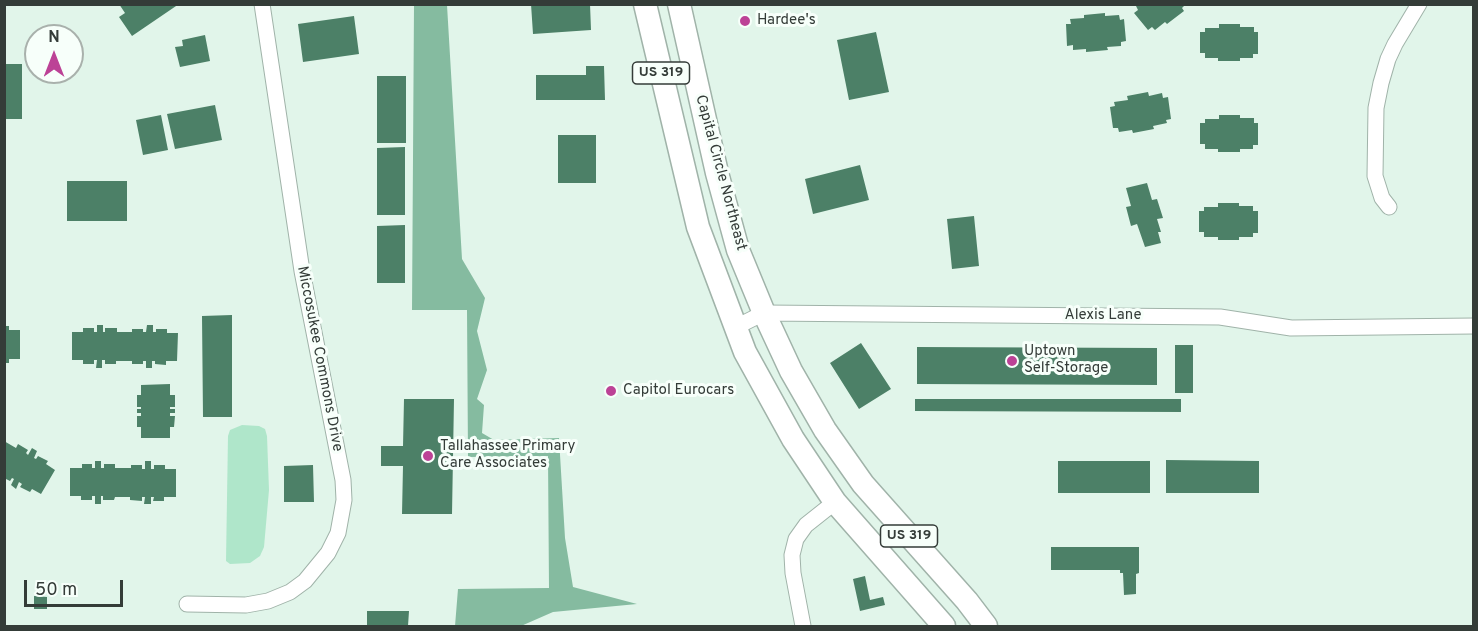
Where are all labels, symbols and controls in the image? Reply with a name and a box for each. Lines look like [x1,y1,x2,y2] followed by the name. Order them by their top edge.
[757,12,816,30] place label: Hardee's
[738,14,752,28] marker: Hardee's
[24,24,84,84] north arrow
[48,28,60,48] text: N
[632,62,690,84] road number: US 319
[691,93,749,253] street label: Capital Circle Northeast
[292,265,346,453] street label: Miccosukee Commons Drive
[1064,307,1142,325] street label: Alexis Lane
[1024,343,1108,378] place label: Uptown Self-Storage
[1005,354,1019,368] marker: Uptown Self-Storage
[623,382,734,400] place label: Capitol Eurocars
[604,384,618,398] marker: Capitol Eurocars
[440,438,575,473] place label: Tallahassee Primary Care Associates
[421,449,435,463] marker: Tallahassee Primary Care Associates
[880,525,938,547] road number: US 319
[27,568,126,606] scale bar
[35,579,77,602] text: 50 m

